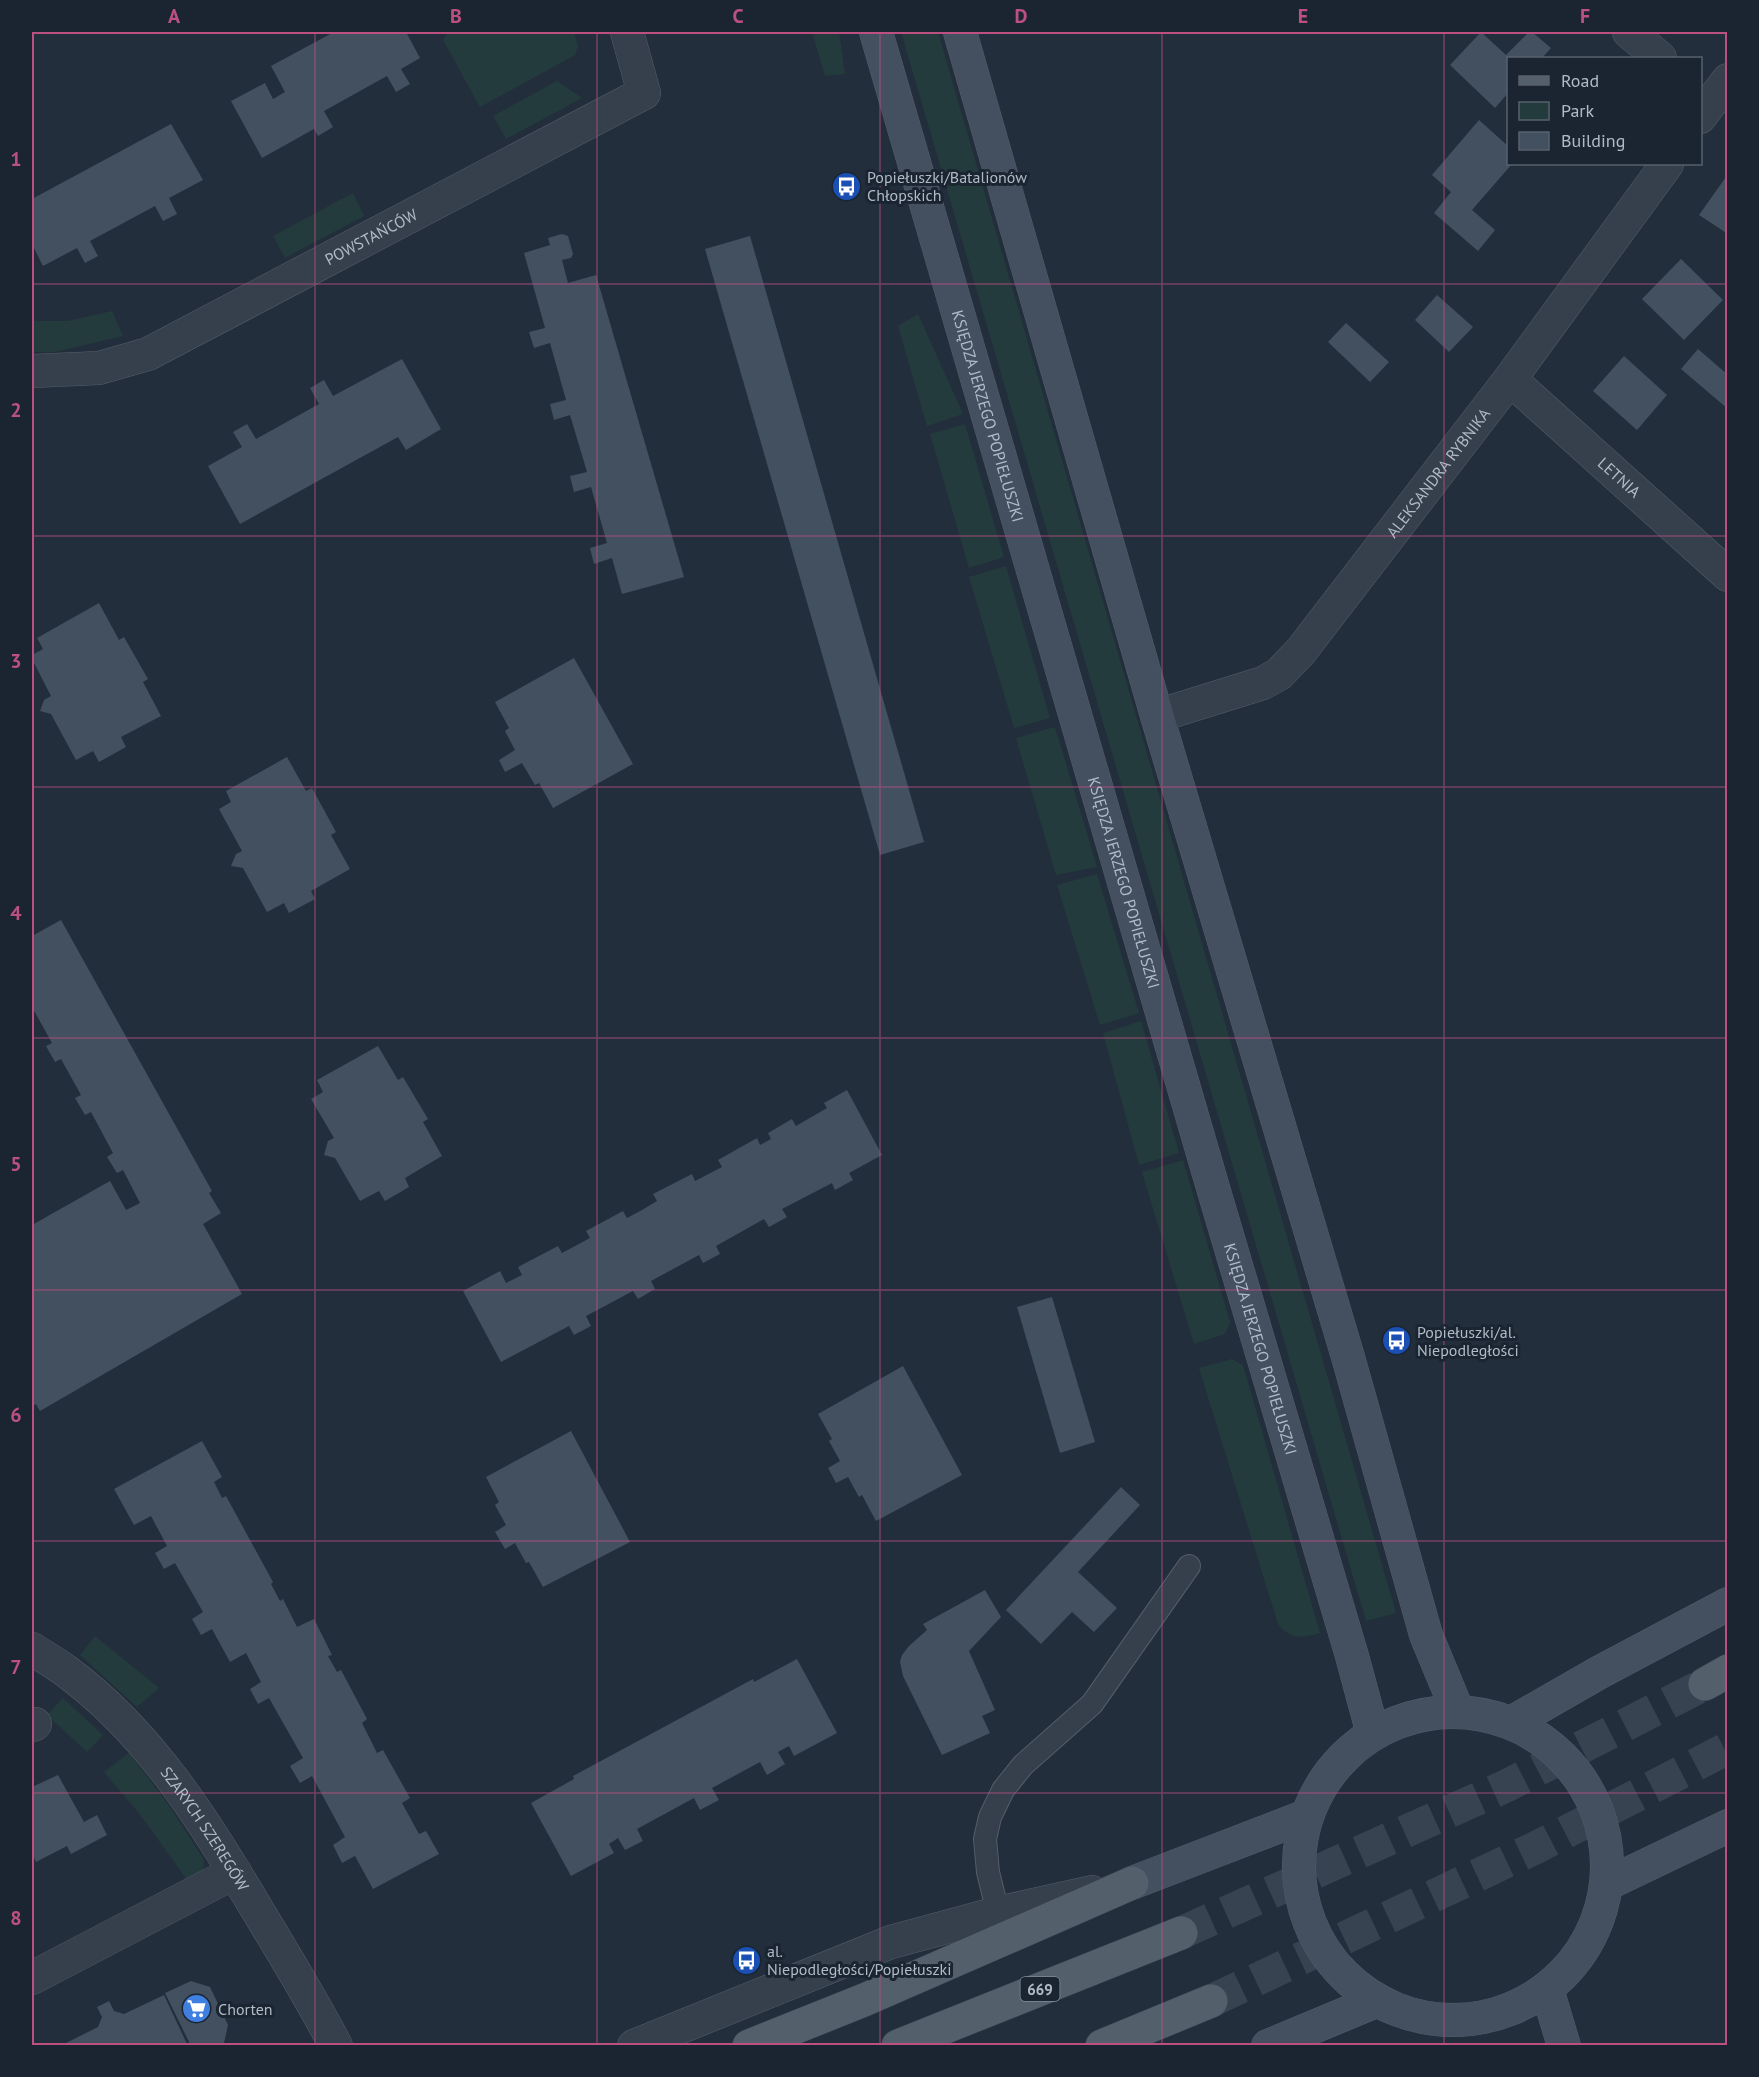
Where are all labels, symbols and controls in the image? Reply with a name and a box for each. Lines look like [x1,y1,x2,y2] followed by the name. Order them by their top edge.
[168,3,181,29] text: A
[450,3,462,29] text: B
[732,3,744,29] text: C
[1015,3,1028,29] text: D
[1298,3,1308,29] text: E
[1580,3,1590,29] text: F
[1507,57,1702,165] legend
[1561,69,1599,92] text: Road
[1561,99,1594,122] text: Park
[1561,129,1625,152] text: Building
[10,146,22,172] text: 1
[867,167,1027,205] place label: Popiełuszki/Batalionów Chłopskich
[830,170,862,202] bus stop icon: Popiełuszki/Batalionów Chłopskich
[321,204,421,269] street label: POWSTAŃCÓW
[948,308,1028,524] street label: KSIĘDZA JERZEGO POPIEŁUSZKI
[10,397,22,423] text: 2
[1382,403,1494,542] street label: ALEKSANDRA RYBNIKA
[1594,453,1645,502] street label: LETNIA
[10,648,22,674] text: 3
[1084,774,1164,991] street label: KSIĘDZA JERZEGO POPIEŁUSZKI
[10,900,22,926] text: 4
[10,1151,22,1177] text: 5
[1220,1241,1302,1457] street label: KSIĘDZA JERZEGO POPIEŁUSZKI
[1417,1322,1519,1360] place label: Popiełuszki/al. Niepodległości
[1380,1325,1412,1357] bus stop icon: Popiełuszki/al. Niepodległości
[10,1402,22,1428] text: 6
[10,1654,22,1680] text: 7
[156,1763,254,1895] street label: SZARYCH SZEREGÓW
[10,1905,22,1931] text: 8
[767,1941,952,1979] place label: al. Niepodległości/Popiełuszki
[730,1944,762,1976] bus stop icon: al. Niepodległości/Popiełuszki
[1020,1977,1060,2001] road number: 669
[181,1993,213,2025] supermarket icon: Chorten
[218,1999,273,2019] place label: Chorten

